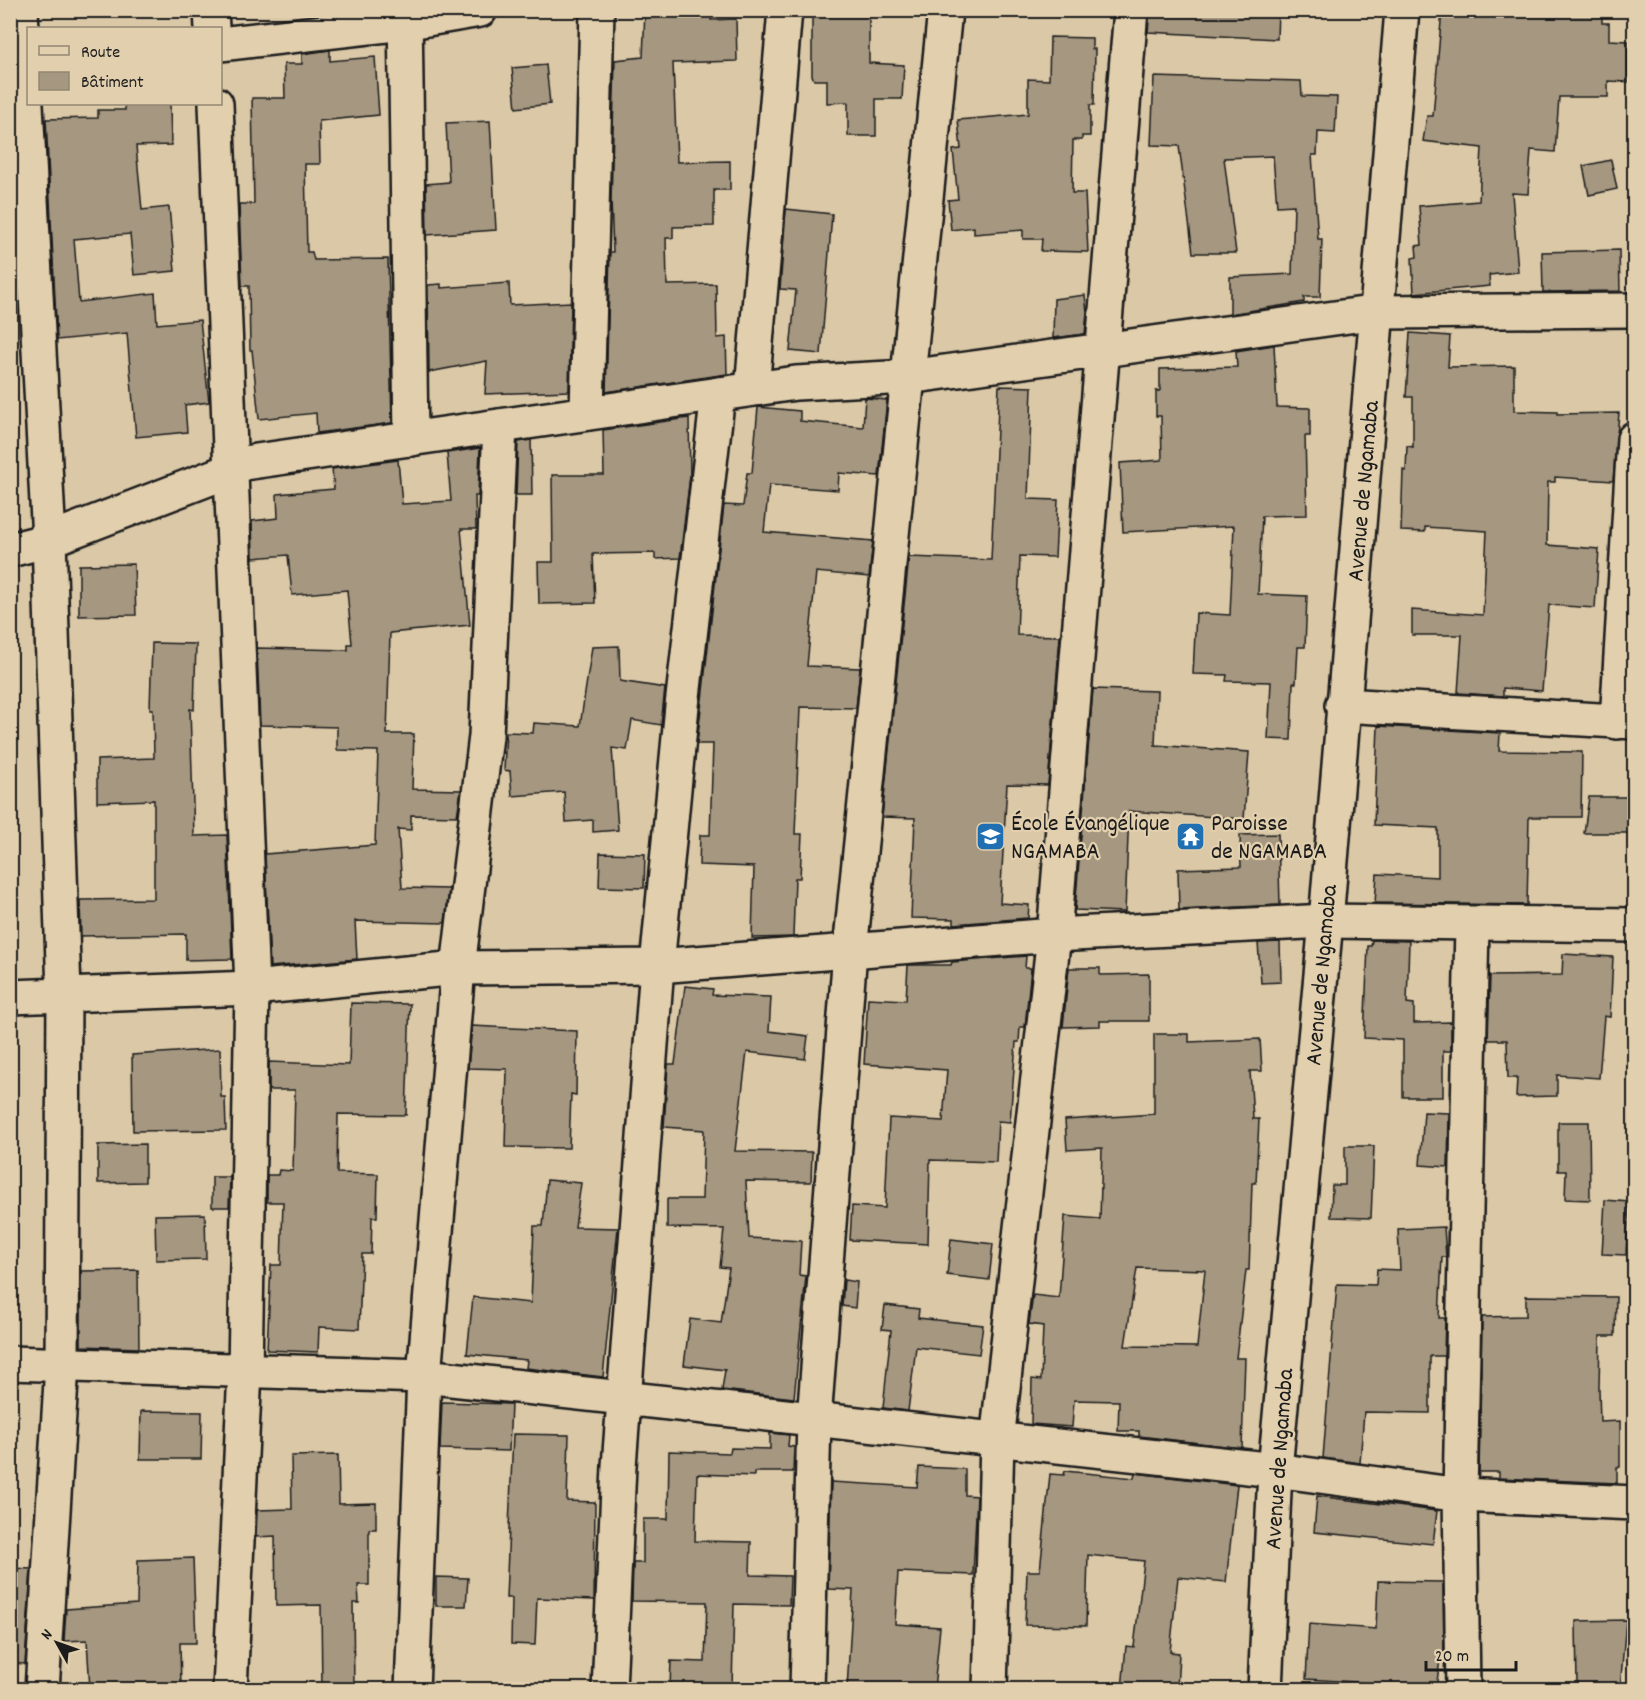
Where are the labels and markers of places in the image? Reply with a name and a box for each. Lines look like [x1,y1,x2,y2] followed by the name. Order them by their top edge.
[1011,808,1170,870] place label: École Évangélique NGAMABA
[1211,808,1327,870] place label: Paroisse de NGAMABA
[974,820,1006,852] school or university icon: École Évangélique NGAMABA
[1174,820,1206,852] temple icon: Paroisse de NGAMABA

